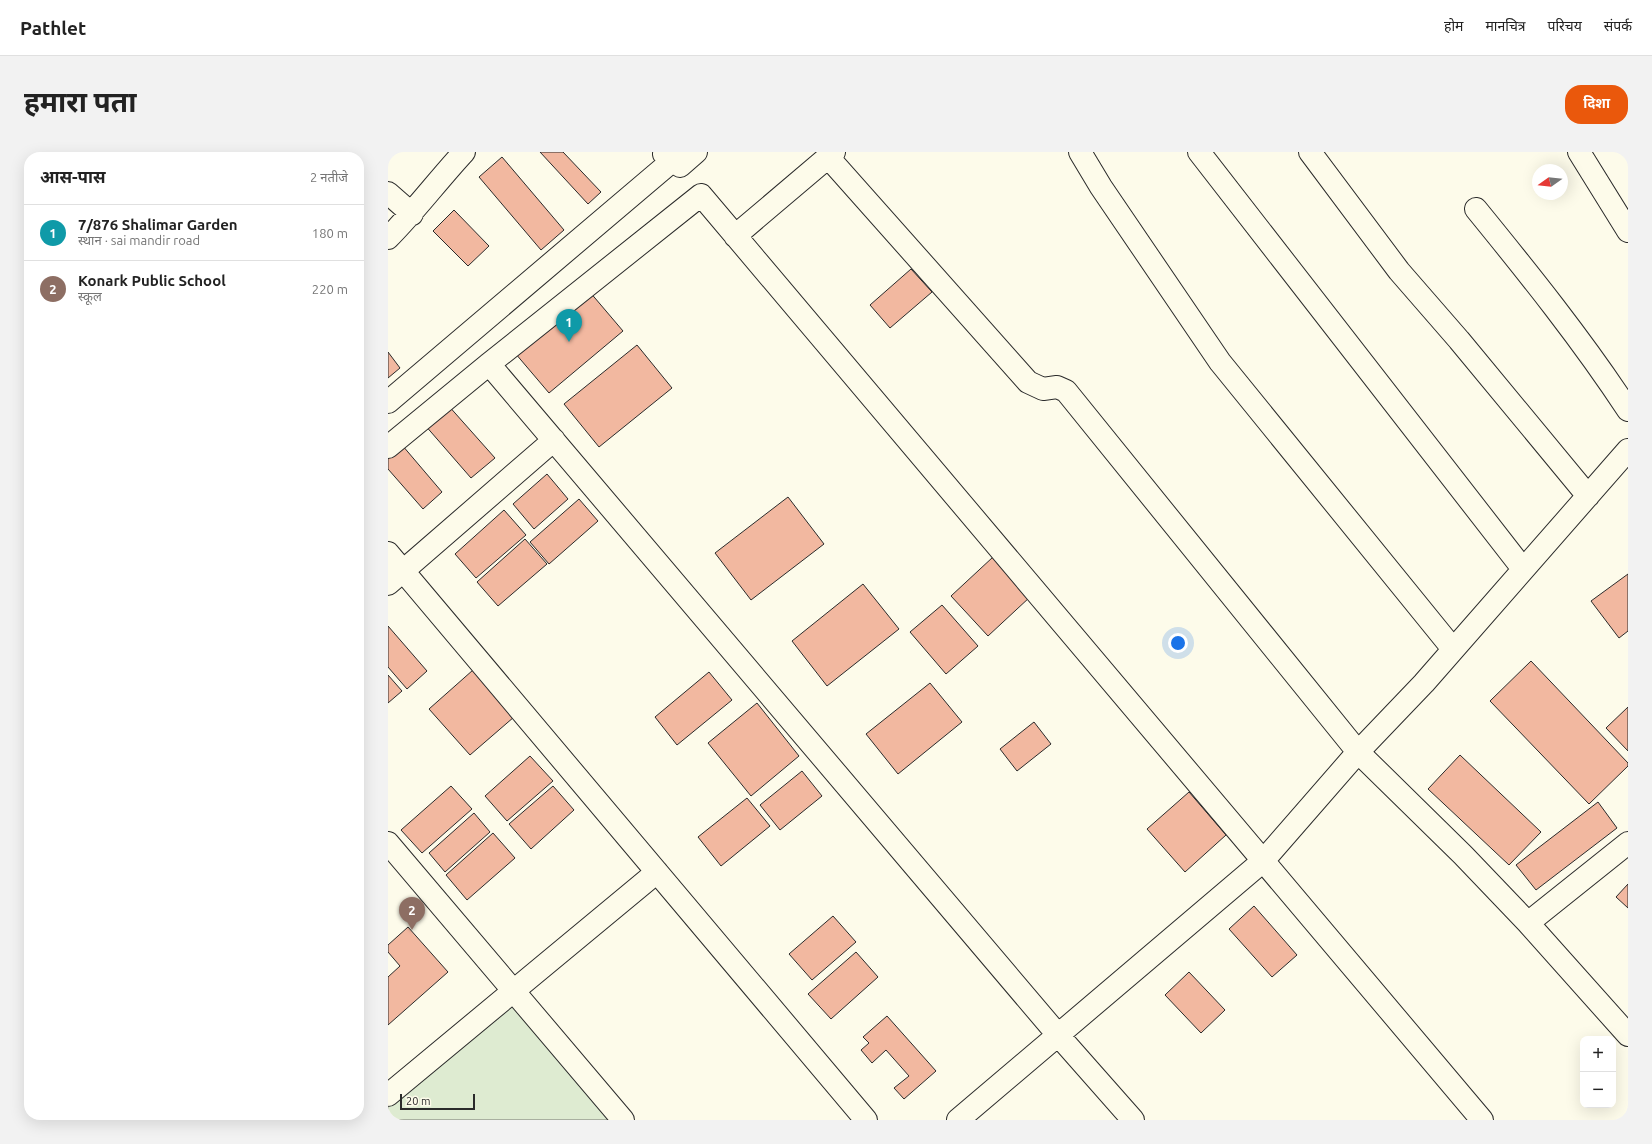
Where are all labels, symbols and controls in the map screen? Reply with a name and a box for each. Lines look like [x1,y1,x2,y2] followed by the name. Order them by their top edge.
[20,17,86,39] text: Pathlet
[1444,18,1463,34] text: होम
[1485,18,1526,34] text: मानचित्र
[1548,18,1582,34] text: परिचय
[1604,18,1632,34] text: संपर्क
[1565,85,1628,124] button: दिशा
[24,86,136,117] text: हमारा पता
[1532,164,1568,200] north arrow
[40,167,106,186] text: आस-पास
[310,170,348,184] text: 2 नतीजे
[78,216,238,233] text: 7/876 Shalimar Garden
[49,226,57,240] text: 1
[312,226,348,240] text: 180 m
[78,233,200,247] text: स्थान · sai mandir road
[78,272,226,289] text: Konark Public School
[49,282,57,296] text: 2
[312,282,348,296] text: 220 m
[78,289,102,303] text: स्कूल
[556,309,582,342] pin: 1
[1168,633,1188,653] your location
[399,897,425,930] pin: 2
[1580,1036,1616,1108] map controls
[1580,1036,1616,1072] button: +
[1580,1072,1616,1108] button: −
[400,1092,475,1111] scale bar
[406,1095,430,1107] text: 20 m

